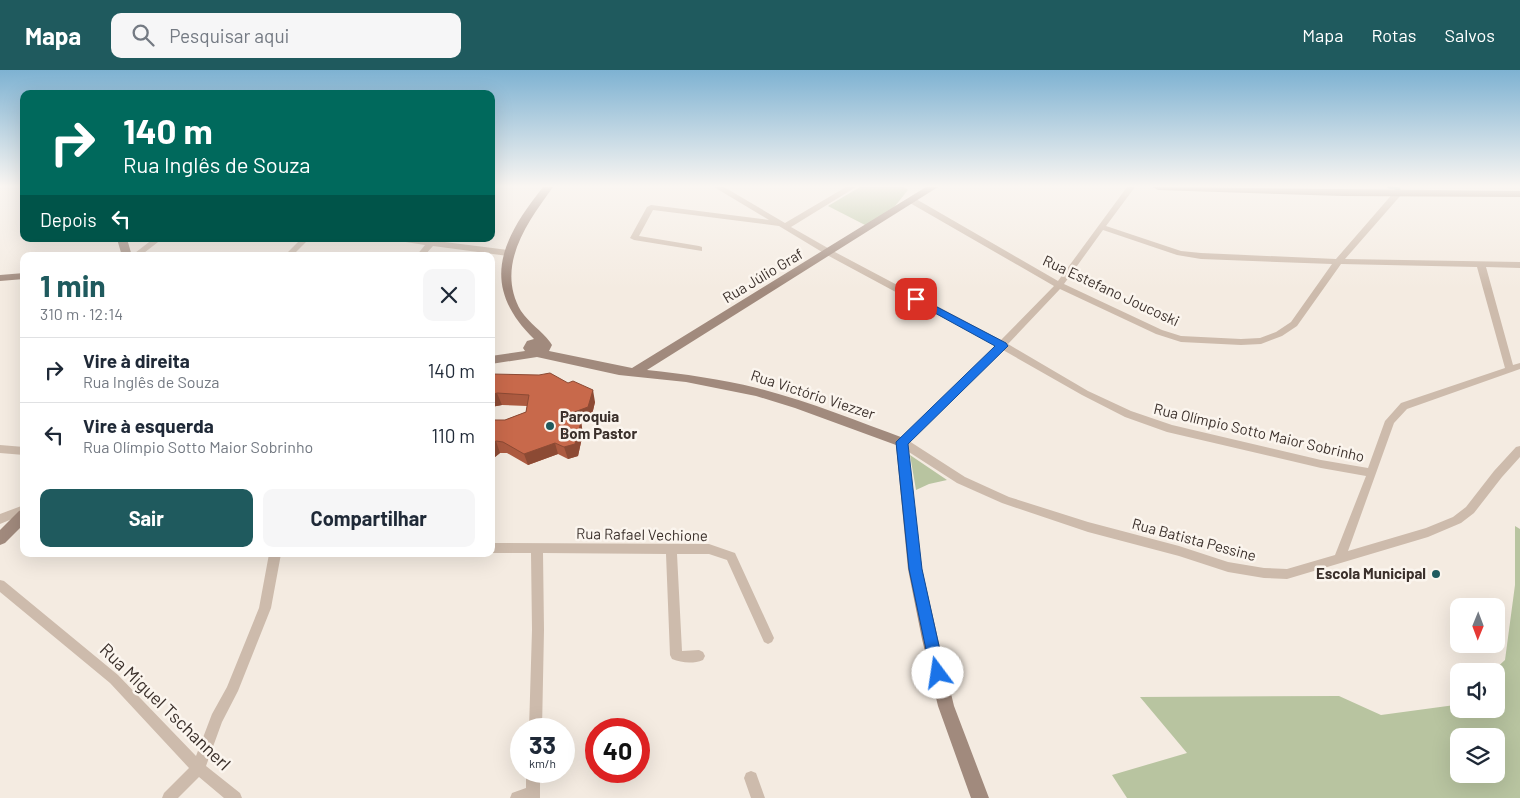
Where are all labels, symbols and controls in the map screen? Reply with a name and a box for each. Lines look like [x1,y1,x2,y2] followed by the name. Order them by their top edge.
[111,13,461,58] search box
[25,21,81,50] text: Mapa
[129,21,157,49] icon: search
[169,24,289,47] text: Pesquisar aqui
[1302,24,1343,46] text: Mapa
[1371,24,1416,46] text: Rotas
[1444,24,1495,46] text: Salvos
[123,109,213,151] text: 140 m
[40,110,105,175] icon: right
[123,151,311,177] text: Rua Inglês de Souza
[107,205,135,233] icon: left
[40,208,97,231] text: Depois
[719,244,806,306] street label: Rua Júlio Graf
[1040,251,1183,330] street label: Rua Estefano Joucoski
[40,267,106,303] text: 1 min
[423,269,475,321] button: close
[895,278,937,320] pin
[902,285,930,313] icon: arrive
[40,304,123,323] text: 310 m · 12:14
[83,349,190,372] text: Vire à direita
[40,356,68,384] icon: right
[428,359,475,382] text: 140 m
[749,365,878,423] street label: Rua Victório Viezzer
[83,372,219,391] text: Rua Inglês de Souza
[1152,399,1366,465] street label: Rua Olímpio Sotto Maior Sobrinho
[560,407,637,442] place label: Paroquia Bom Pastor
[83,414,214,437] text: Vire à esquerda
[544,420,556,432] marker: Paroquia Bom Pastor
[40,421,68,449] icon: left
[431,424,475,447] text: 110 m
[83,437,313,456] text: Rua Olímpio Sotto Maior Sobrinho
[40,489,253,547] button: Sair
[263,489,475,547] button: Compartilhar
[1130,514,1258,564] street label: Rua Batista Pessine
[576,524,708,544] street label: Rua Rafael Vechione
[1316,564,1426,582] place label: Escola Municipal
[1430,568,1442,580] marker: Escola Municipal
[1450,598,1505,652] north arrow
[1450,598,1505,783] map controls
[96,638,236,774] street label: Rua Miguel Tschannerl
[911,646,963,698] position arrow
[1450,663,1505,718] button: sound
[585,718,650,783] speed limit sign: 40
[1450,728,1505,783] button: layers
[529,729,556,759] text: 33
[529,756,556,770] text: km/h

